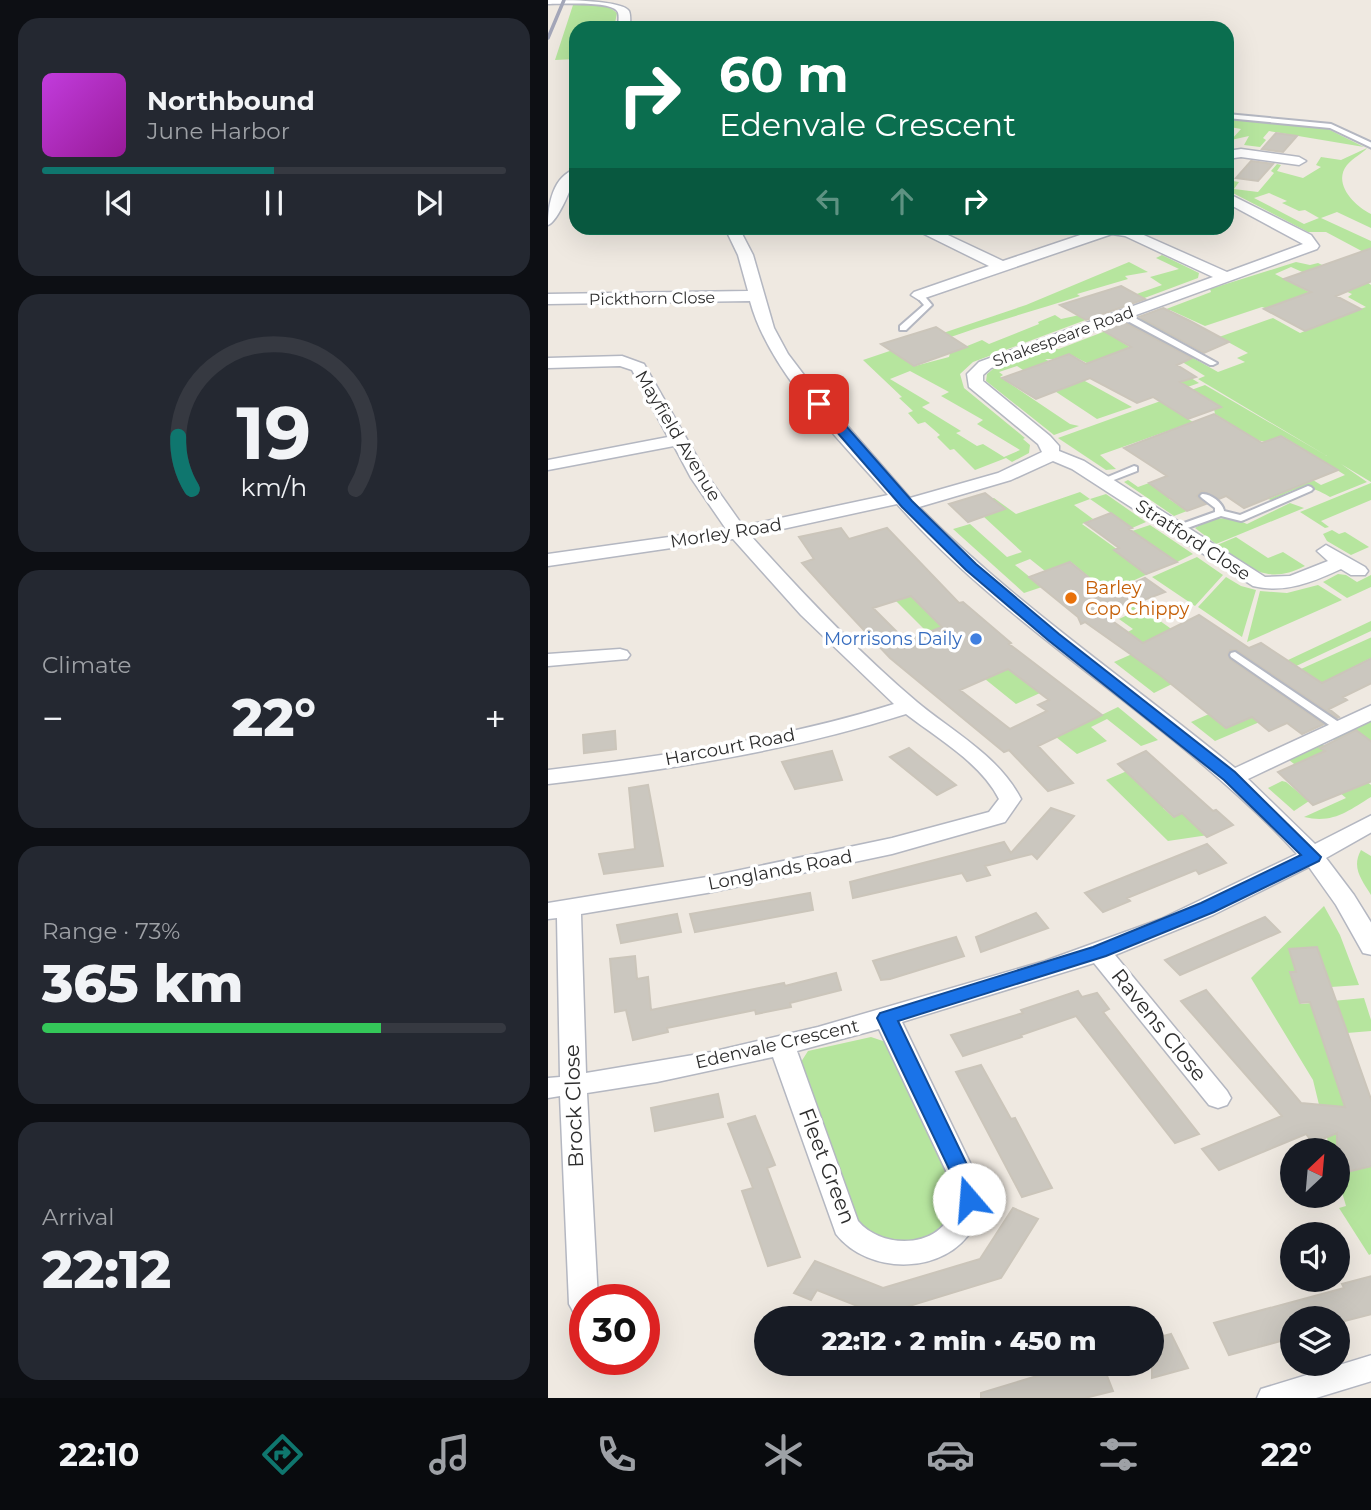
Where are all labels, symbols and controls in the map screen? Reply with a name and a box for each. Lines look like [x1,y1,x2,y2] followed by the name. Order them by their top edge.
[719,45,849,104] text: 60 m
[604,49,695,140] icon: right
[147,85,315,117] text: Northbound
[719,105,1016,144] text: Edenvale Crescent
[147,117,290,145] text: June Harbor
[810,182,848,220] icon: left
[883,182,921,220] icon: ahead
[956,182,994,220] icon: right
[100,184,138,222] icon: previous
[255,184,293,222] icon: pause
[410,184,448,222] icon: next
[589,288,715,309] street label: Pickthorn Close
[990,302,1136,371] street label: Shakespeare Road
[630,367,726,506] street label: Mayfield Avenue
[789,374,849,434] pin
[800,385,838,423] icon: arrive
[237,389,311,477] text: 19
[241,472,307,502] text: km/h
[1131,495,1255,585] street label: Stratford Close
[669,513,783,553] street label: Morley Road
[1085,577,1189,620] place label: Barley Cop Chippy
[1063,590,1079,606] marker: Barley Cop Chippy
[824,628,962,650] place label: Morrisons Daily
[968,631,984,647] marker: Morrisons Daily
[42,651,131,679] text: Climate
[232,686,316,749] text: 22°
[42,695,64,742] text: −
[484,695,506,742] text: +
[663,724,797,770] street label: Harcourt Road
[706,845,854,895] street label: Longlands Road
[42,917,180,945] text: Range · 73%
[42,952,243,1015] text: 365 km
[1106,963,1212,1086] street label: Ravens Close
[693,1014,861,1074] street label: Edenvale Crescent
[559,1044,588,1168] street label: Brock Close
[794,1104,861,1227] street label: Fleet Green
[1280,1138,1350,1208] north arrow
[1280,1138,1350,1376] map controls
[932,1162,1006,1236] position arrow
[42,1203,115,1231] text: Arrival
[1280,1222,1350,1292] button: sound
[42,1238,171,1301] text: 22:12
[569,1284,660,1375] speed limit sign: 30
[1280,1306,1350,1376] button: layers
[822,1325,1096,1357] text: 22:12 · 2 min · 450 m
[258,1430,307,1479] icon: directions
[425,1430,474,1479] icon: music
[592,1430,641,1479] icon: phone
[759,1430,808,1479] icon: climate
[926,1430,975,1479] icon: car
[1094,1430,1143,1479] icon: filters
[59,1435,140,1474] text: 22:10
[1261,1435,1312,1474] text: 22°

